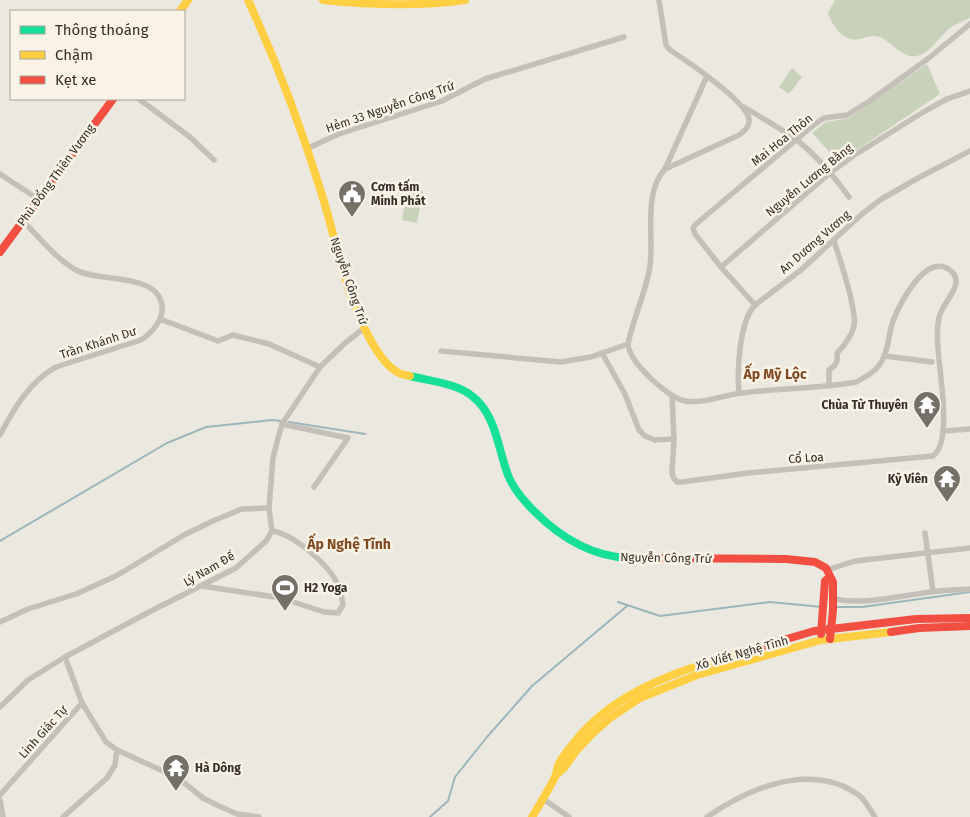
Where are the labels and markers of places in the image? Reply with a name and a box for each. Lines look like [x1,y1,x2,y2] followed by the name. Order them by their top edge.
[371,178,426,208] place label: Cơm tấm Minh Phát
[337,179,367,218] public building icon: Cơm tấm Minh Phát
[912,390,942,429] temple icon: Chùa Từ Thuyên
[822,398,908,412] place label: Chùa Từ Thuyên
[932,464,962,503] temple icon: Kỳ Viên
[888,472,928,486] place label: Kỳ Viên
[270,573,300,612] sports icon: H2 Yoga
[304,581,348,595] place label: H2 Yoga
[161,753,191,792] temple icon: Hà Dông
[195,761,241,775] place label: Hà Dông

